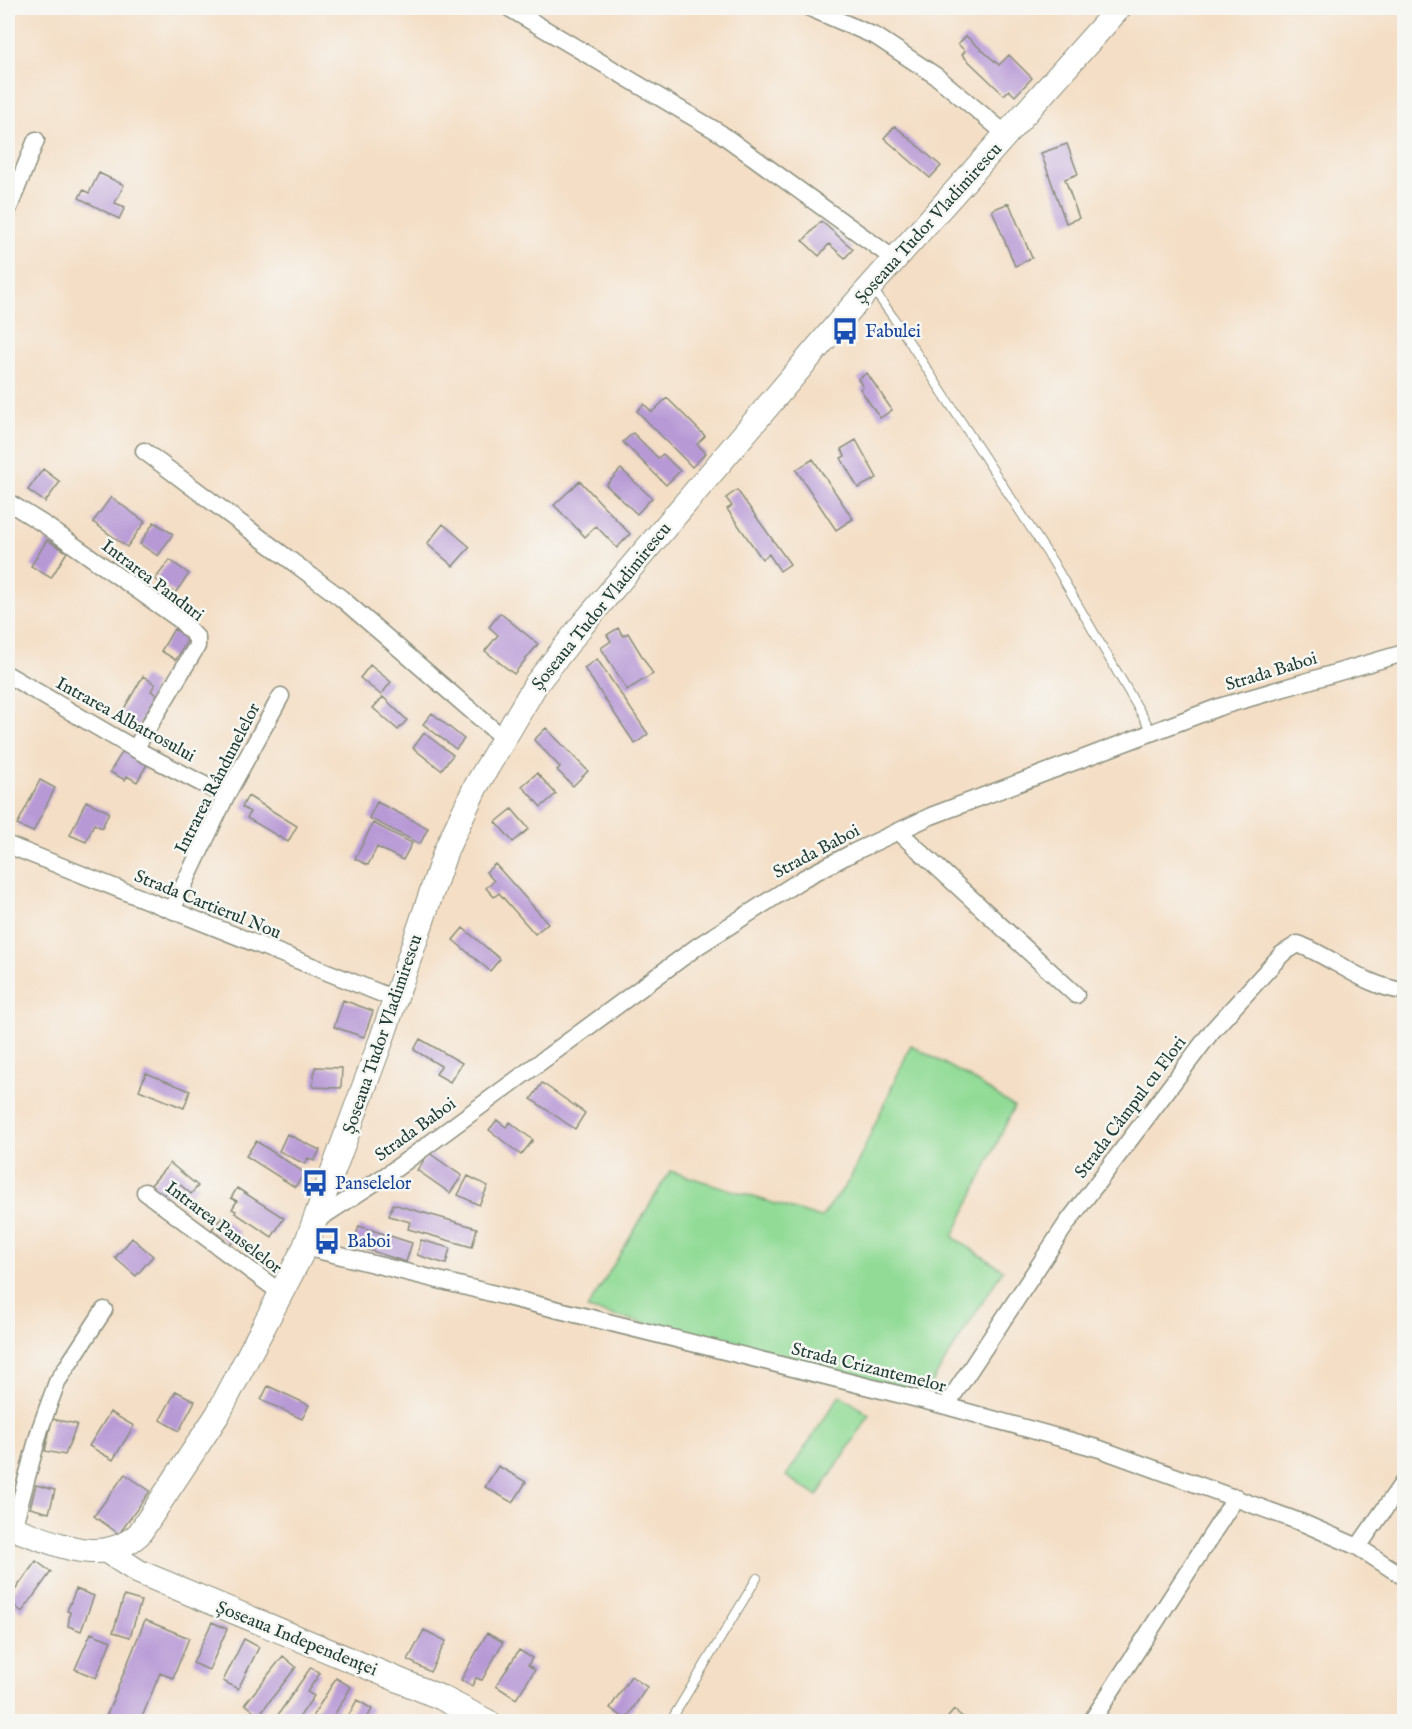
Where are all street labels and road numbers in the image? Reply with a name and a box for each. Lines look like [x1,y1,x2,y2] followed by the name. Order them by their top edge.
[851,138,1008,310] street label: Șoseaua Tudor Vladimirescu
[527,518,677,696] street label: Șoseaua Tudor Vladimirescu
[96,535,208,627] street label: Intrarea Panduri
[1223,648,1320,697] street label: Strada Baboi
[51,672,199,768] street label: Intrarea Albatrosului
[170,699,267,858] street label: Intrarea Rândunelelor
[769,820,864,885] street label: Strada Baboi
[131,865,284,945] street label: Strada Cartierul Nou
[338,932,428,1137] street label: Șoseaua Tudor Vladimirescu
[1070,1032,1192,1183] street label: Strada Câmpul cu Flori
[371,1093,461,1167] street label: Strada Baboi
[160,1177,287,1280] street label: Intrarea Panselelor
[789,1338,949,1399] street label: Strada Crizantemelor
[212,1597,381,1682] street label: Șoseaua Independenței

